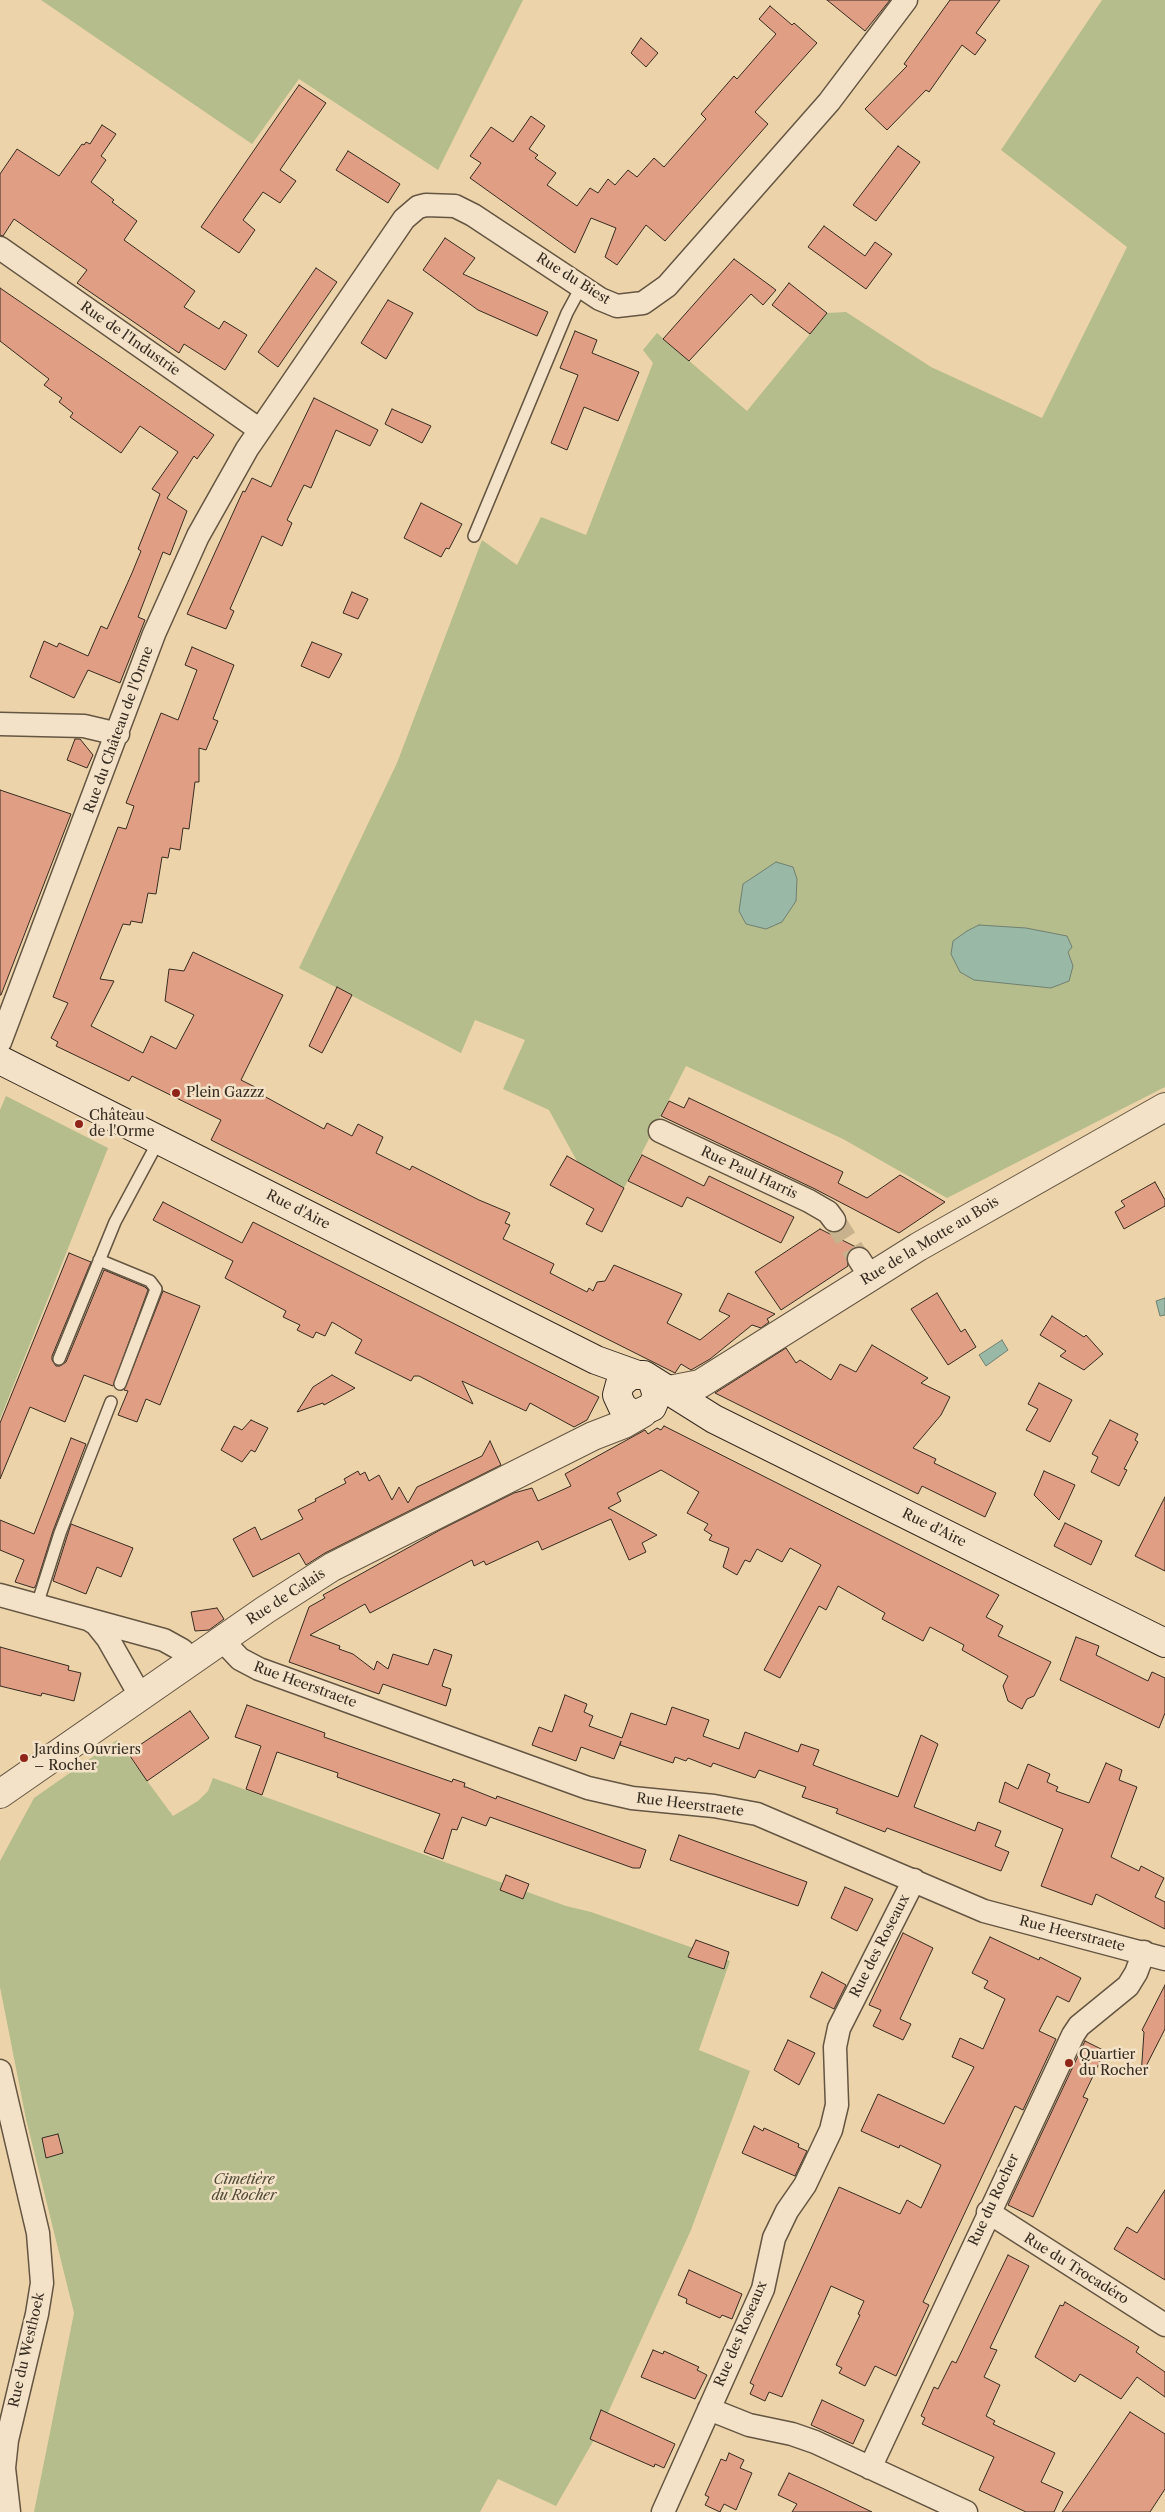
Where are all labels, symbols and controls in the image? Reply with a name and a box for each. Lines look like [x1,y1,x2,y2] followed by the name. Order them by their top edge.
[533,250,613,308] street label: Rue du Biest
[77,298,183,380] street label: Rue de l'Industrie
[81,644,157,816] street label: Rue du Château de l'Orme
[186,1085,264,1101] place label: Plein Gazzz
[170,1087,182,1099] marker: Plein Gazzz
[89,1108,155,1140] place label: Château de l'Orme
[73,1118,85,1130] marker: Château de l'Orme
[698,1143,800,1203] street label: Rue Paul Harris
[263,1187,333,1233] street label: Rue d'Aire
[858,1193,1002,1289] street label: Rue de la Motte au Bois
[899,1505,969,1551] street label: Rue d'Aire
[243,1565,329,1629] street label: Rue de Calais
[251,1659,359,1711] street label: Rue Heerstraete
[34,1742,141,1774] place label: Jardins Ouvriers – Rocher
[18,1752,30,1764] marker: Jardins Ouvriers – Rocher
[635,1790,745,1820] street label: Rue Heerstraete
[847,1892,913,2000] street label: Rue des Roseaux
[1017,1913,1127,1955] street label: Rue Heerstraete
[1079,2047,1148,2080] place label: Quartier du Rocher
[1063,2057,1075,2069] marker: Quartier du Rocher
[965,2151,1023,2249] street label: Rue du Rocher
[212,2172,276,2204] park label: Cimetière du Rocher
[1020,2230,1132,2308] street label: Rue du Trocadéro
[711,2279,771,2389] street label: Rue des Roseaux
[6,2291,48,2409] street label: Rue du Westhoek

